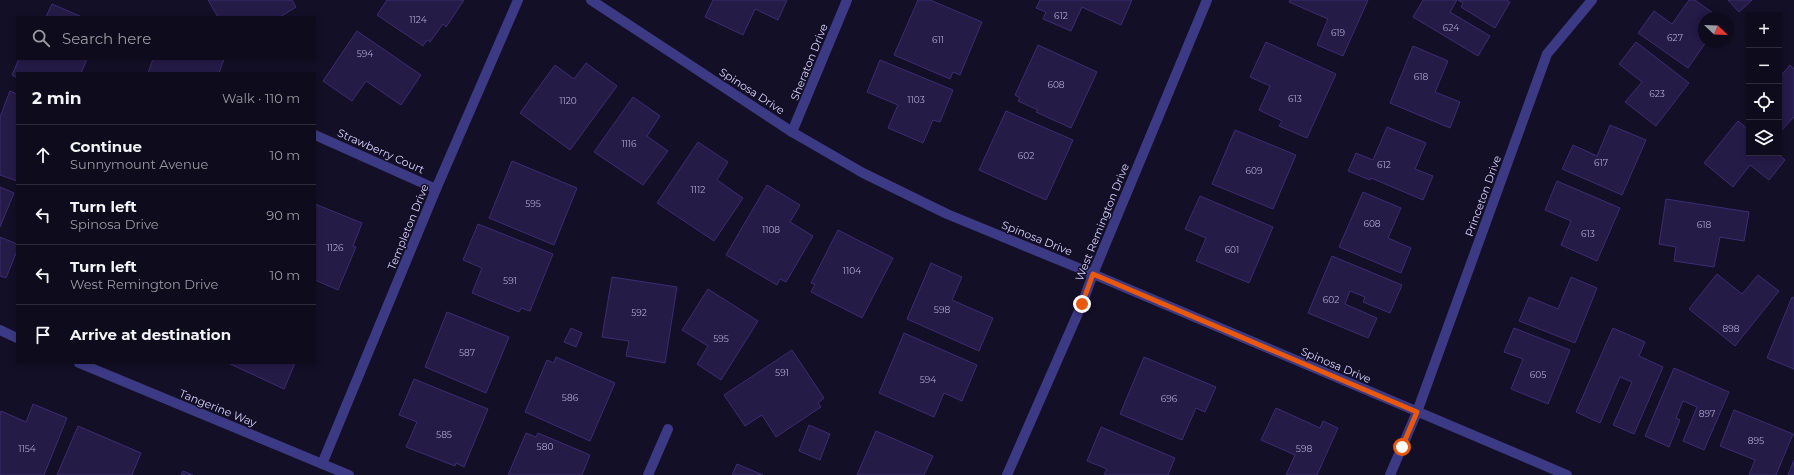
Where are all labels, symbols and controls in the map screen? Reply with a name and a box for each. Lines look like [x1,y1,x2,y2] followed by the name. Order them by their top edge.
[1054,10,1068,21] house number: 612
[1698,12,1734,48] north arrow
[1746,12,1782,156] map controls
[1746,12,1782,48] button: +
[409,14,427,25] house number: 1124
[16,16,316,60] search box
[787,21,831,102] street label: Sheraton Drive
[1443,22,1459,33] house number: 624
[30,27,52,49] icon: search
[1331,27,1346,38] house number: 619
[62,29,151,48] text: Search here
[1667,32,1683,43] house number: 627
[932,34,944,45] house number: 611
[357,48,373,59] house number: 594
[1746,48,1782,84] button: −
[717,65,788,118] street label: Spinosa Drive
[1414,71,1428,82] house number: 618
[1047,79,1065,90] house number: 608
[1746,84,1782,120] button: locate
[32,88,82,108] text: 2 min
[1649,88,1665,99] house number: 623
[222,90,300,106] text: Walk · 110 m
[1288,93,1302,104] house number: 613
[907,94,925,105] house number: 1103
[559,95,577,106] house number: 1120
[1746,120,1782,156] button: layers
[335,126,427,177] street label: Strawberry Court
[70,137,142,156] text: Continue
[621,138,637,149] house number: 1116
[32,144,54,166] icon: ahead
[270,147,300,163] text: 10 m
[1018,150,1034,161] house number: 602
[1462,153,1504,239] street label: Princeton Drive
[70,156,208,172] text: Sunnymount Avenue
[1594,157,1608,168] house number: 617
[1377,159,1391,170] house number: 612
[1072,161,1132,283] street label: West Remington Drive
[1246,165,1263,176] house number: 609
[384,182,432,272] street label: Templeton Drive
[691,184,705,195] house number: 1112
[70,197,137,216] text: Turn left
[525,198,541,209] house number: 595
[32,204,54,226] icon: left
[266,207,300,223] text: 90 m
[70,216,159,232] text: Spinosa Drive
[1000,217,1075,259] street label: Spinosa Drive
[1363,218,1381,229] house number: 608
[1697,219,1711,230] house number: 618
[762,224,780,235] house number: 1108
[1581,228,1595,239] house number: 613
[326,242,344,253] house number: 1126
[1225,244,1239,255] house number: 601
[70,257,137,276] text: Turn left
[32,264,54,286] icon: left
[843,265,861,276] house number: 1104
[270,267,300,283] text: 10 m
[503,275,517,286] house number: 591
[70,276,218,292] text: West Remington Drive
[1323,294,1339,305] house number: 602
[1073,295,1091,313] route end
[934,304,950,315] house number: 598
[631,307,647,318] house number: 592
[1723,323,1740,334] house number: 898
[32,324,54,346] icon: arrive
[70,325,231,344] text: Arrive at destination
[713,333,729,344] house number: 595
[1299,344,1374,386] street label: Spinosa Drive
[459,347,475,358] house number: 587
[775,367,789,378] house number: 591
[1530,369,1546,380] house number: 605
[920,374,936,385] house number: 594
[177,386,259,430] street label: Tangerine Way
[562,392,579,403] house number: 586
[1161,393,1178,404] house number: 696
[1699,408,1715,419] house number: 897
[436,429,452,440] house number: 585
[1748,435,1764,446] house number: 895
[1393,438,1411,456] route start
[537,441,553,452] house number: 580
[18,443,36,454] house number: 1154
[1296,443,1312,454] house number: 598

